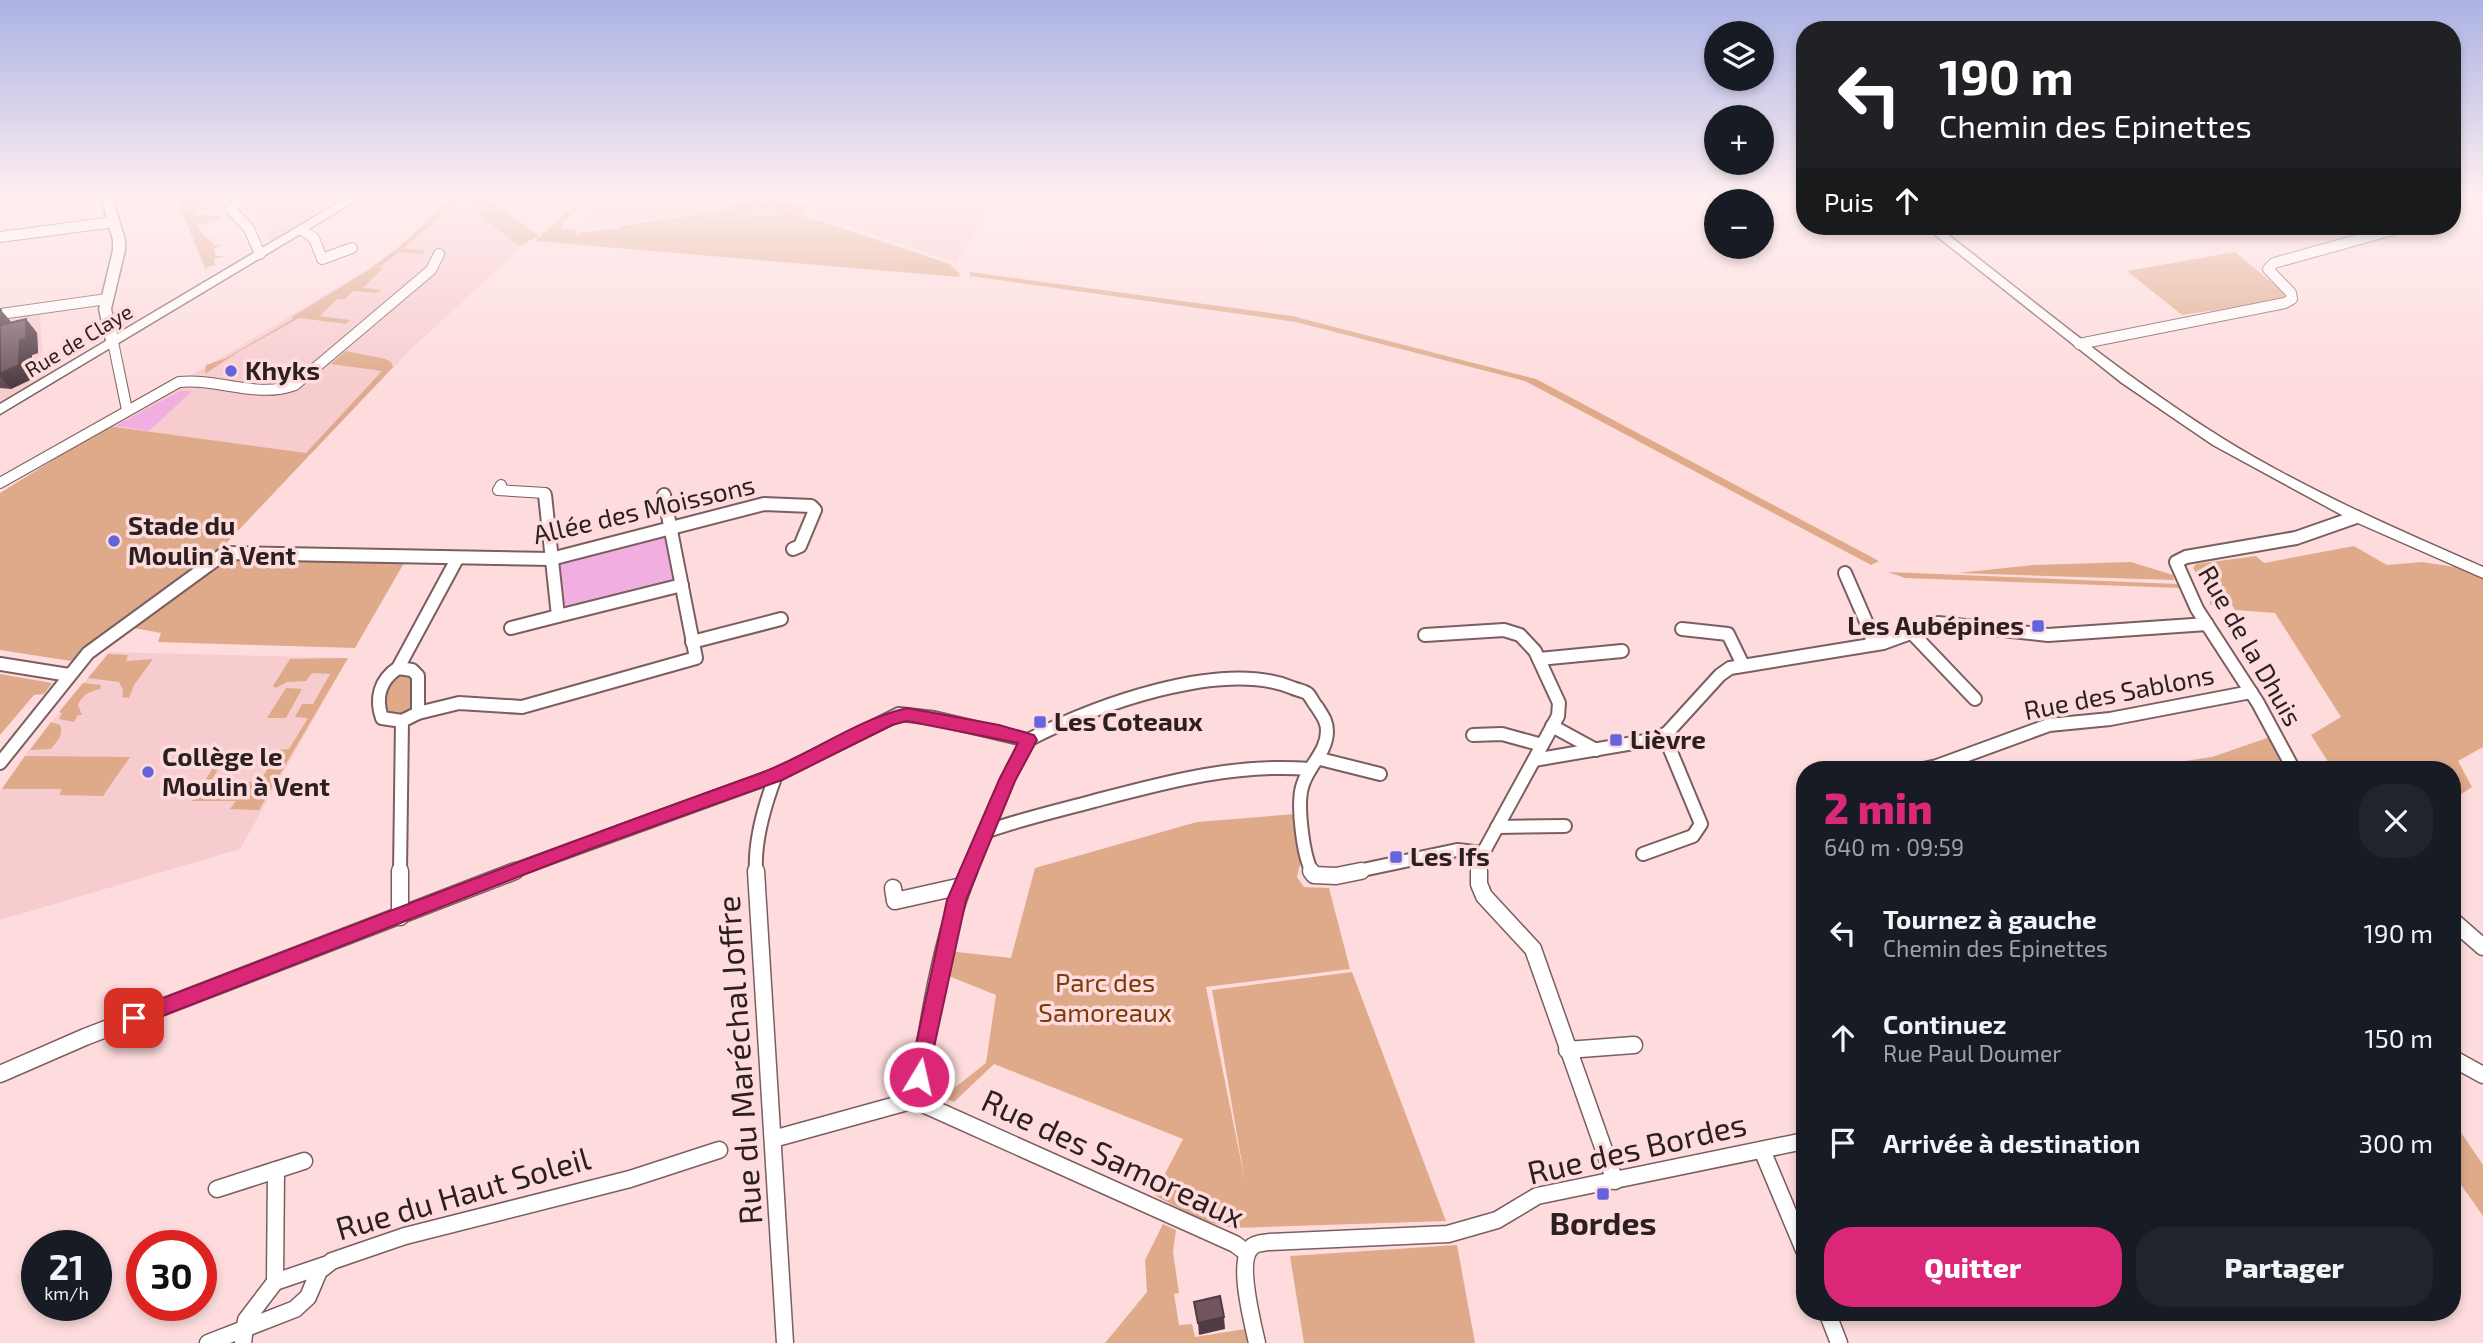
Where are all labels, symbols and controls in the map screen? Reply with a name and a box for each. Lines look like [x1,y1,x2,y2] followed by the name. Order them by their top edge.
[1704,21,1774,259] map controls
[1704,21,1774,91] button: layers
[1939,46,2074,105] text: 190 m
[1824,49,1915,140] icon: left
[1704,105,1774,175] button: +
[1939,106,2252,144] text: Chemin des Epinettes
[1888,182,1926,220] icon: ahead
[1824,186,1874,217] text: Puis
[1704,189,1774,259] button: −
[20,298,136,382] street label: Rue de Claye
[245,354,320,386] place label: Khyks
[223,363,239,379] marker: Khyks
[530,468,758,549] street label: Allée des Moissons
[128,509,296,570] place label: Stade du Moulin à Vent
[106,533,122,549] marker: Stade du Moulin à Vent
[2193,560,2310,731] street label: Rue de la Dhuis
[1847,609,2024,640] place label: Les Aubépines
[2030,618,2046,634] marker: Les Aubépines
[2021,658,2216,725] street label: Rue des Sablons
[1054,705,1203,736] place label: Les Coteaux
[1032,714,1048,730] marker: Les Coteaux
[1630,723,1706,754] place label: Lièvre
[1608,732,1624,748] marker: Lièvre
[162,740,330,801] place label: Collège le Moulin à Vent
[140,764,156,780] marker: Collège le Moulin à Vent
[1824,782,1933,832] text: 2 min
[2359,784,2433,858] button: close
[1824,833,1964,861] text: 640 m · 09:59
[1410,840,1490,871] place label: Les Ifs
[1388,849,1404,865] marker: Les Ifs
[708,894,768,1226] street label: Rue du Maréchal Joffre
[1883,903,2097,934] text: Tournez à gauche
[1824,914,1862,952] icon: left
[2364,917,2433,948] text: 190 m
[1883,934,2108,962] text: Chemin des Epinettes
[1038,966,1172,1027] park label: Parc des Samoreaux
[104,988,164,1048] pin
[115,999,153,1037] icon: arrive
[1883,1008,2006,1039] text: Continuez
[1824,1019,1862,1057] icon: ahead
[2364,1022,2433,1053] text: 150 m
[1883,1039,2062,1067] text: Rue Paul Doumer
[882,1040,956,1114] position arrow
[977,1080,1251,1235] street label: Rue des Samoreaux
[1523,1103,1750,1191] street label: Rue des Bordes
[1824,1124,1862,1162] icon: arrive
[1883,1127,2140,1158] text: Arrivée à destination
[2359,1127,2433,1158] text: 300 m
[331,1137,594,1247] street label: Rue du Haut Soleil
[1595,1186,1611,1202] marker: Bordes
[1549,1203,1657,1241] place label: Bordes
[1824,1227,2122,1307] button: Quitter
[2136,1227,2433,1307] button: Partager
[126,1230,217,1321] speed limit sign: 30
[49,1245,84,1287] text: 21
[44,1282,89,1304] text: km/h

